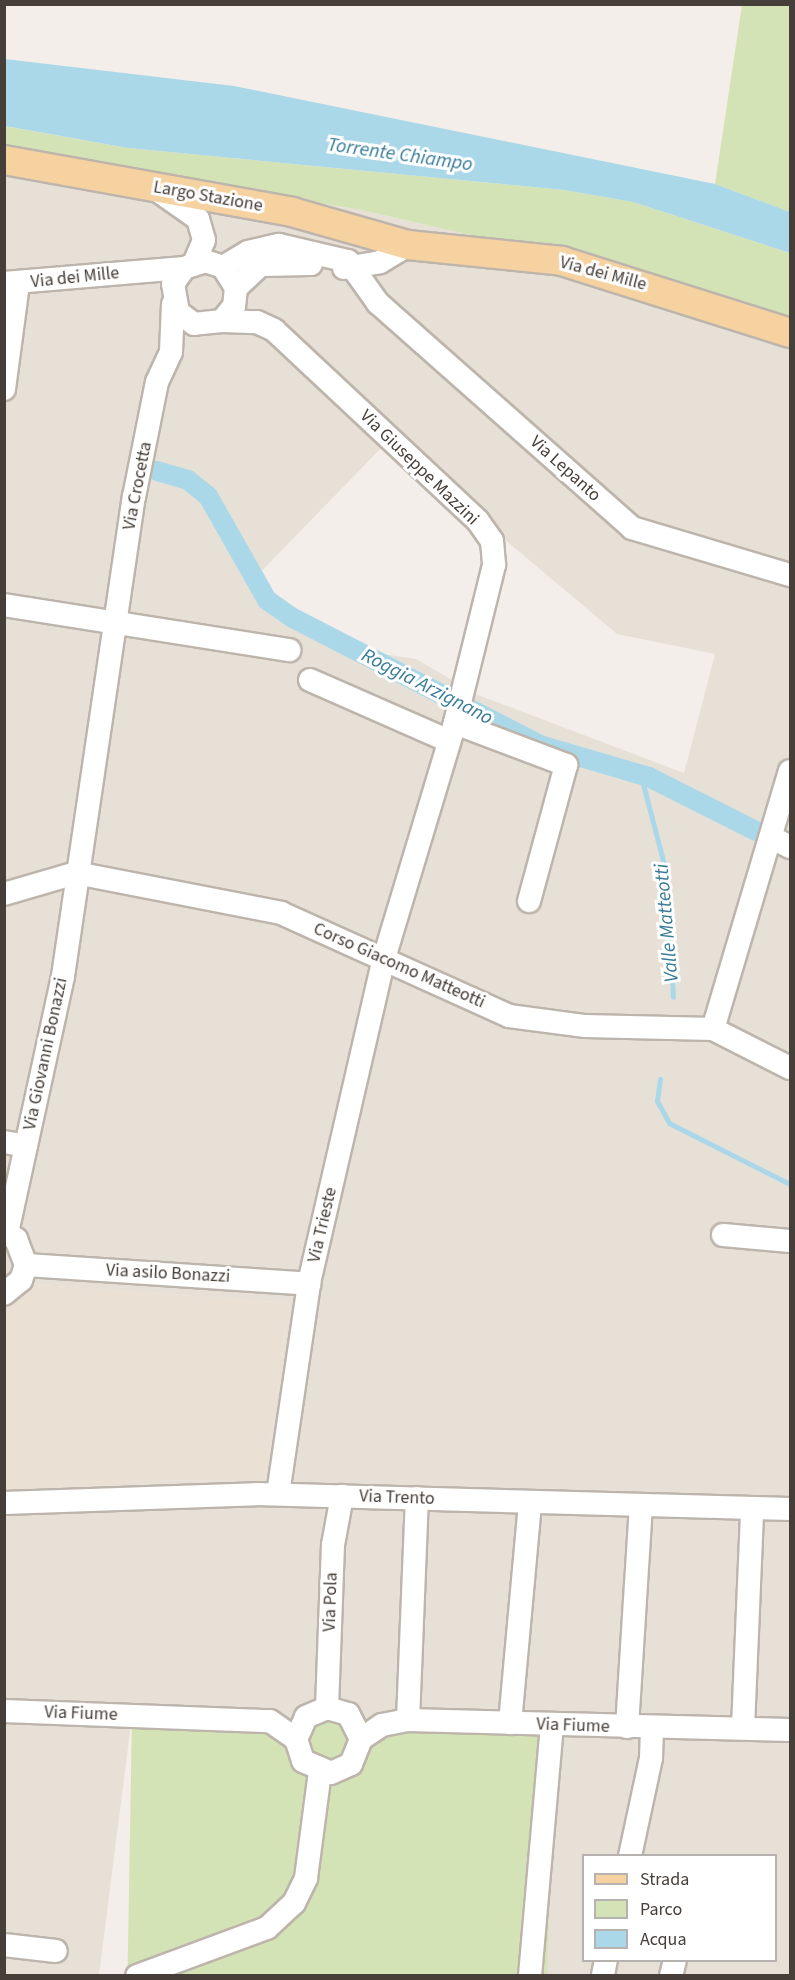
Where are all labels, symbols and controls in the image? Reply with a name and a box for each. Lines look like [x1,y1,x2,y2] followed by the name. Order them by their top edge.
[326,133,474,177] water label: Torrente Chiampo
[152,177,264,217] street label: Largo Stazione
[557,252,649,296] street label: Via dei Mille
[30,263,120,293] street label: Via dei Mille
[355,406,483,530] street label: Via Giuseppe Mazzini
[525,432,605,506] street label: Via Lepanto
[119,440,157,532] street label: Via Crocetta
[357,644,497,730] water label: Roggia Arzignano
[650,863,684,983] water label: Valle Matteotti
[310,918,488,1014] street label: Corso Giacomo Matteotti
[19,976,73,1132] street label: Via Giovanni Bonazzi
[304,1185,342,1265] street label: Via Trieste
[105,1260,231,1288] street label: Via asilo Bonazzi
[359,1486,435,1510] street label: Via Trento
[319,1572,343,1632] street label: Via Pola
[44,1702,118,1726] street label: Via Fiume
[536,1714,610,1738] street label: Via Fiume
[582,1854,777,1962] legend
[640,1867,689,1892] text: Strada
[640,1897,682,1922] text: Parco
[640,1927,686,1952] text: Acqua

